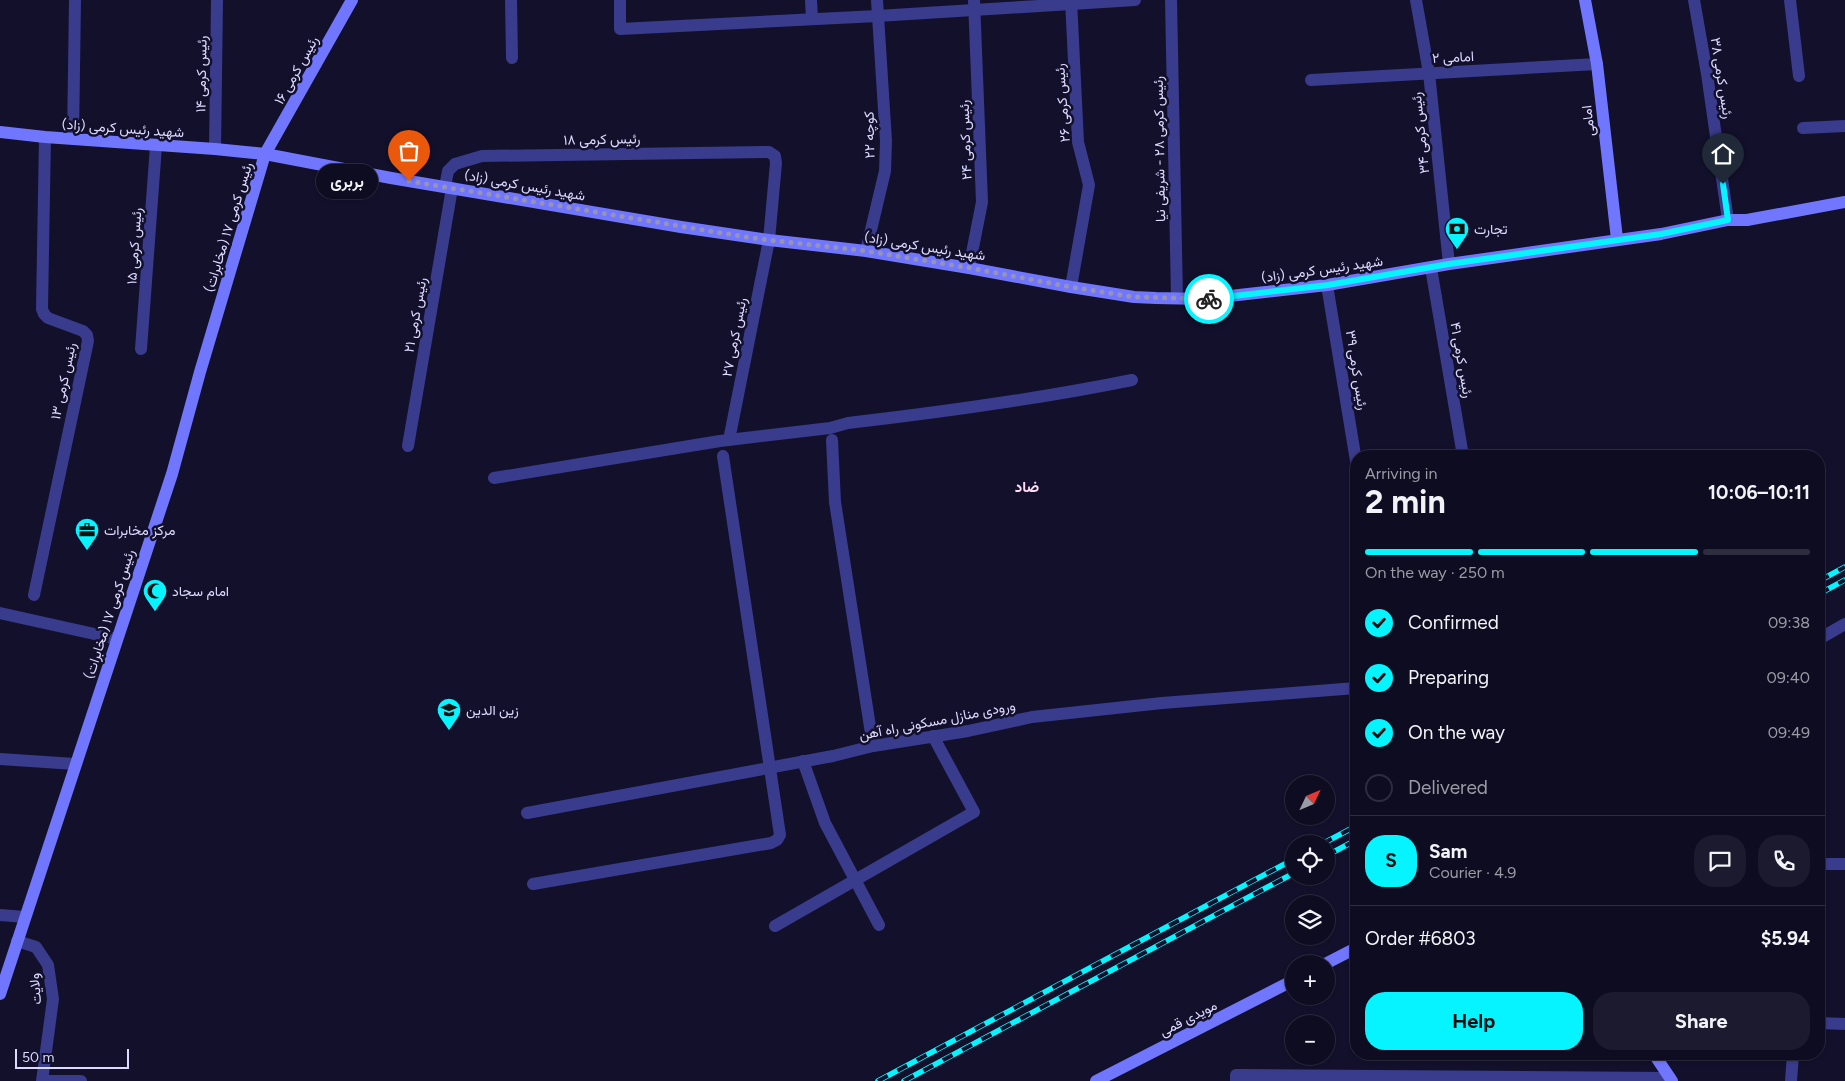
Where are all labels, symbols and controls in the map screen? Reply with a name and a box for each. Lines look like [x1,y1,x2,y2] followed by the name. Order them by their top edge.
[271,33,322,107] street label: رئیس کرمی ۱۶
[192,35,211,113] street label: رئیس کرمی ۱۴
[1707,36,1736,120] street label: رئیس کرمی ۳۸
[1432,48,1474,67] street label: امامی ۲
[1051,63,1074,143] street label: رئیس کرمی ۲۶
[1150,76,1169,222] street label: رئیس کرمی ۲۸ - شریفی نیا
[1408,91,1433,175] street label: رئیس کرمی ۳۴
[956,99,975,180] street label: رئیس کرمی ۲۴
[1578,104,1599,137] street label: امامی
[861,111,879,159] street label: کوچه ۲۲
[61,116,185,141] street label: شهید رئیس کرمی (زاد)
[388,130,430,181] pin
[563,130,641,149] street label: رئیس کرمی ۱۸
[1702,133,1744,184] pin
[395,137,423,165] icon: bag
[1709,140,1737,168] icon: home
[201,160,256,294] street label: رئیس کرمی ۱۷ (مخابرات)
[316,164,379,198] callout: بربری
[463,166,587,204] street label: شهید رئیس کرمی (زاد)
[330,172,364,191] text: بربری
[123,207,146,285] street label: رئیس کرمی ۱۵
[1444,216,1470,250] bank icon: تجارت
[1474,221,1507,238] place label: تجارت
[863,229,987,264] street label: شهید رئیس کرمی (زاد)
[1260,253,1384,286] street label: شهید رئیس کرمی (زاد)
[1184,274,1234,324] courier
[401,276,431,354] street label: رئیس کرمی ۲۱
[1195,285,1223,313] icon: bike
[718,296,751,378] street label: رئیس کرمی ۲۷
[1446,321,1477,400] street label: رئیس کرمی ۴۱
[1342,329,1371,411] street label: رئیس کرمی ۳۹
[47,341,80,421] street label: رئیس کرمی ۱۳
[1365,464,1437,483] text: Arriving in
[1015,478,1039,496] district label: ضاد
[1708,481,1810,504] text: 10:06–10:11
[1365,483,1446,521] text: 2 min
[74,517,100,551] office icon: مرکز مخابرات
[104,522,175,539] place label: مرکز مخابرات
[81,547,139,681] street label: رئیس کرمی ۱۷ (مخابرات)
[1365,563,1505,582] text: On the way · 250 m
[142,578,168,612] mosque icon: امام سجاد
[172,583,229,600] place label: امام سجاد
[1365,609,1393,637] icon: check
[1408,611,1499,634] text: Confirmed
[1768,613,1810,632] text: 09:38
[1365,664,1393,692] icon: check
[1408,666,1489,689] text: Preparing
[1766,668,1810,687] text: 09:40
[436,697,462,731] school or university icon: زین الدین
[857,697,1017,745] street label: ورودی منازل مسکونی راه آهن
[466,702,519,719] place label: زین الدین
[1365,719,1393,747] icon: check
[1408,721,1505,744] text: On the way
[1768,723,1810,742] text: 09:49
[1285,775,1335,825] north arrow
[1285,775,1335,1065] map controls
[1408,776,1488,799] text: Delivered
[1285,835,1335,885] button: locate
[1694,835,1746,887] button: chat
[1758,835,1810,887] button: phone
[1429,840,1467,863] text: Sam
[1385,849,1397,872] text: S
[1429,863,1516,882] text: Courier · 4.9
[1285,895,1335,945] button: layers
[1365,927,1476,950] text: Order #6803
[1761,927,1810,950] text: $5.94
[1285,955,1335,1005] button: +
[26,972,45,1005] street label: ولایت
[1365,992,1583,1050] button: Help
[1593,992,1810,1050] button: Share
[1156,997,1220,1040] street label: مویدی قمی
[1285,1015,1335,1065] button: −
[15,1046,129,1069] scale bar
[22,1049,54,1066] text: 50 m

